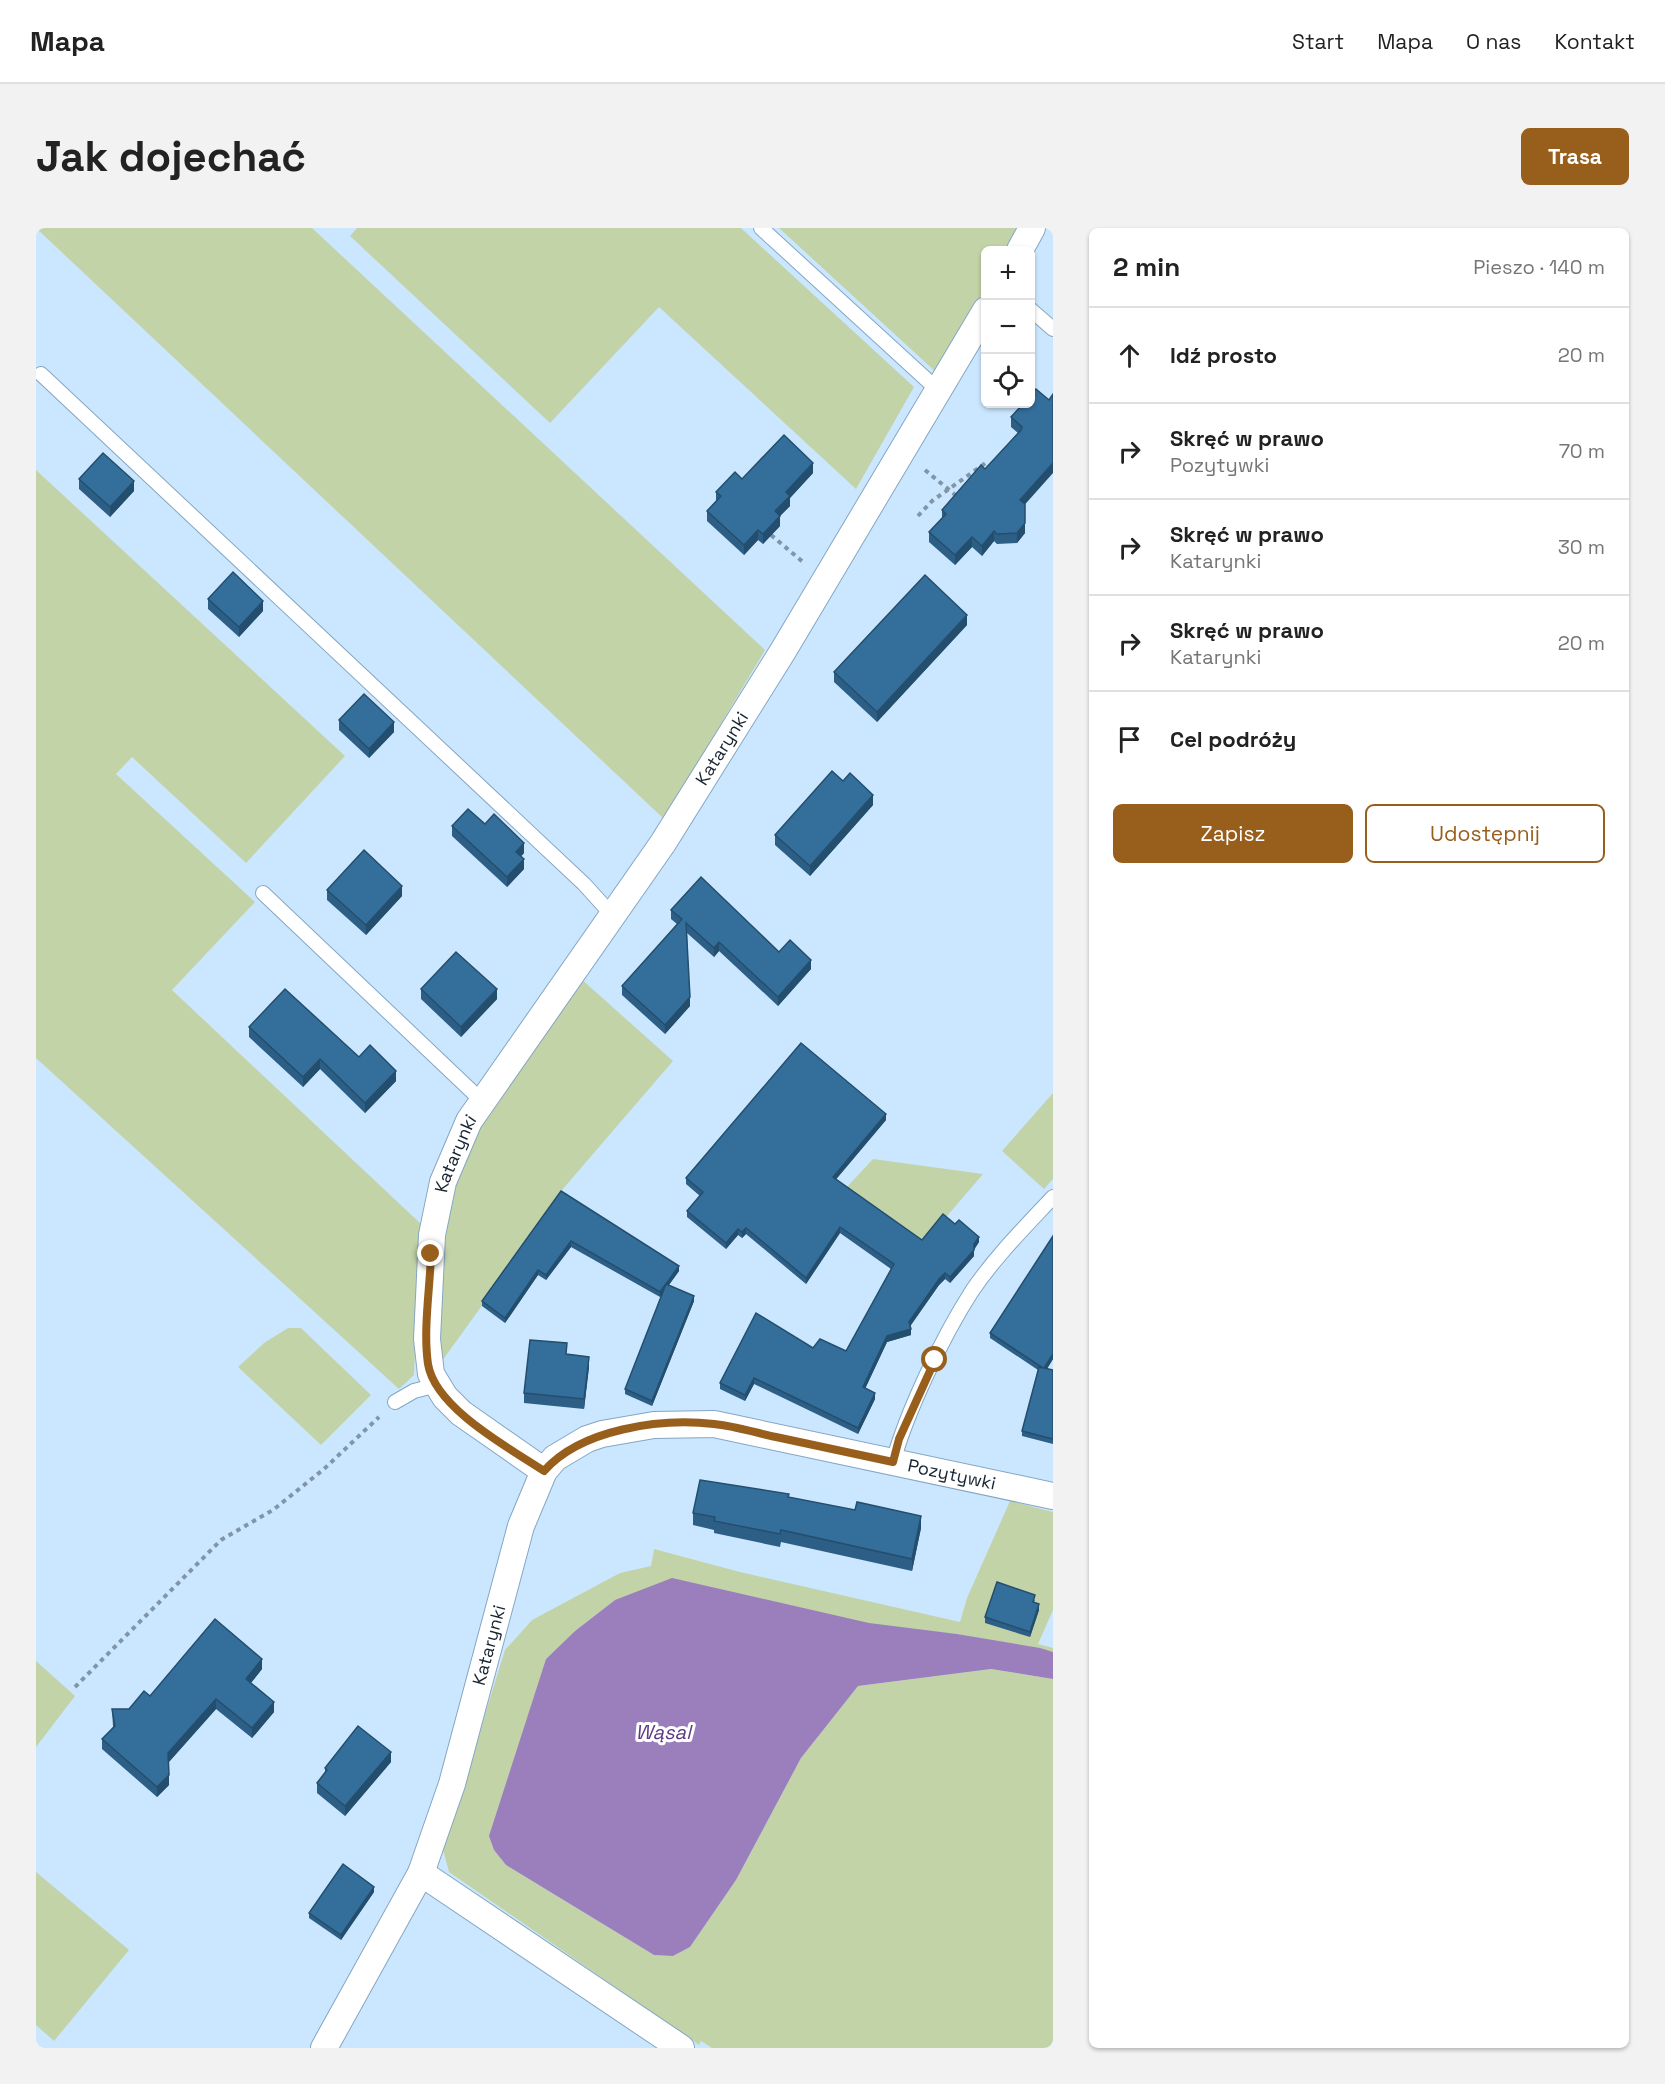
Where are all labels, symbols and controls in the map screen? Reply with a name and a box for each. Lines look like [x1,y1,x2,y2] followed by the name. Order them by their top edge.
[30,23,105,59] text: Mapa
[1292,28,1344,55] text: Start
[1377,28,1433,55] text: Mapa
[1466,28,1521,55] text: O nas
[1554,28,1635,55] text: Kontakt
[1521,128,1629,185] button: Trasa
[36,130,306,183] text: Jak dojechać
[981,246,1035,408] map controls
[981,246,1035,300] button: +
[1113,250,1180,284] text: 2 min
[1473,254,1605,280] text: Pieszo · 140 m
[981,300,1035,354] button: −
[1113,339,1146,372] icon: ahead
[1170,341,1277,369] text: Idź prosto
[1558,342,1605,368] text: 20 m
[981,354,1035,408] button: locate
[1170,424,1324,452] text: Skręć w prawo
[1113,435,1146,468] icon: right
[1559,438,1605,464] text: 70 m
[1170,452,1269,478] text: Pozytywki
[1170,520,1324,548] text: Skręć w prawo
[1113,531,1146,564] icon: right
[1558,534,1605,560] text: 30 m
[1170,548,1261,574] text: Katarynki
[1170,616,1324,644] text: Skręć w prawo
[1113,627,1146,660] icon: right
[1558,630,1605,656] text: 20 m
[1170,644,1261,670] text: Katarynki
[690,707,753,789] street label: Katarynki
[1113,723,1146,756] icon: arrive
[1170,725,1296,753] text: Cel podróży
[1113,804,1353,863] button: Zapisz
[1365,804,1605,863] button: Udostępnij
[429,1110,481,1194] street label: Katarynki
[417,1240,443,1266] route end
[921,1346,947,1372] route start
[906,1453,998,1495] street label: Pozytywki
[467,1602,510,1688] street label: Katarynki
[635,1719,693,1745] water label: Wąsal

